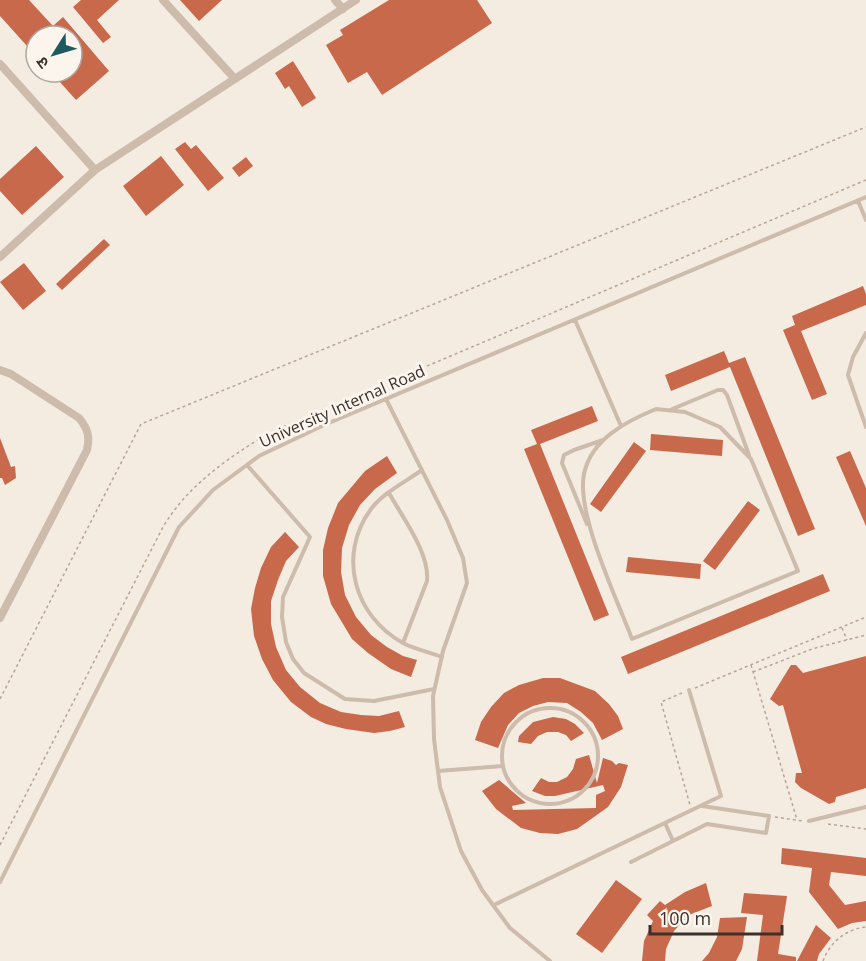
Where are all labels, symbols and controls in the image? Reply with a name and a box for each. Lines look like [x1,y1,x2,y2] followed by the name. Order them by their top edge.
[24,24,84,84] north arrow
[30,52,54,73] text: उ
[256,360,428,452] street label: University Internal Road
[650,898,782,936] scale bar
[659,906,711,930] text: 100 m

